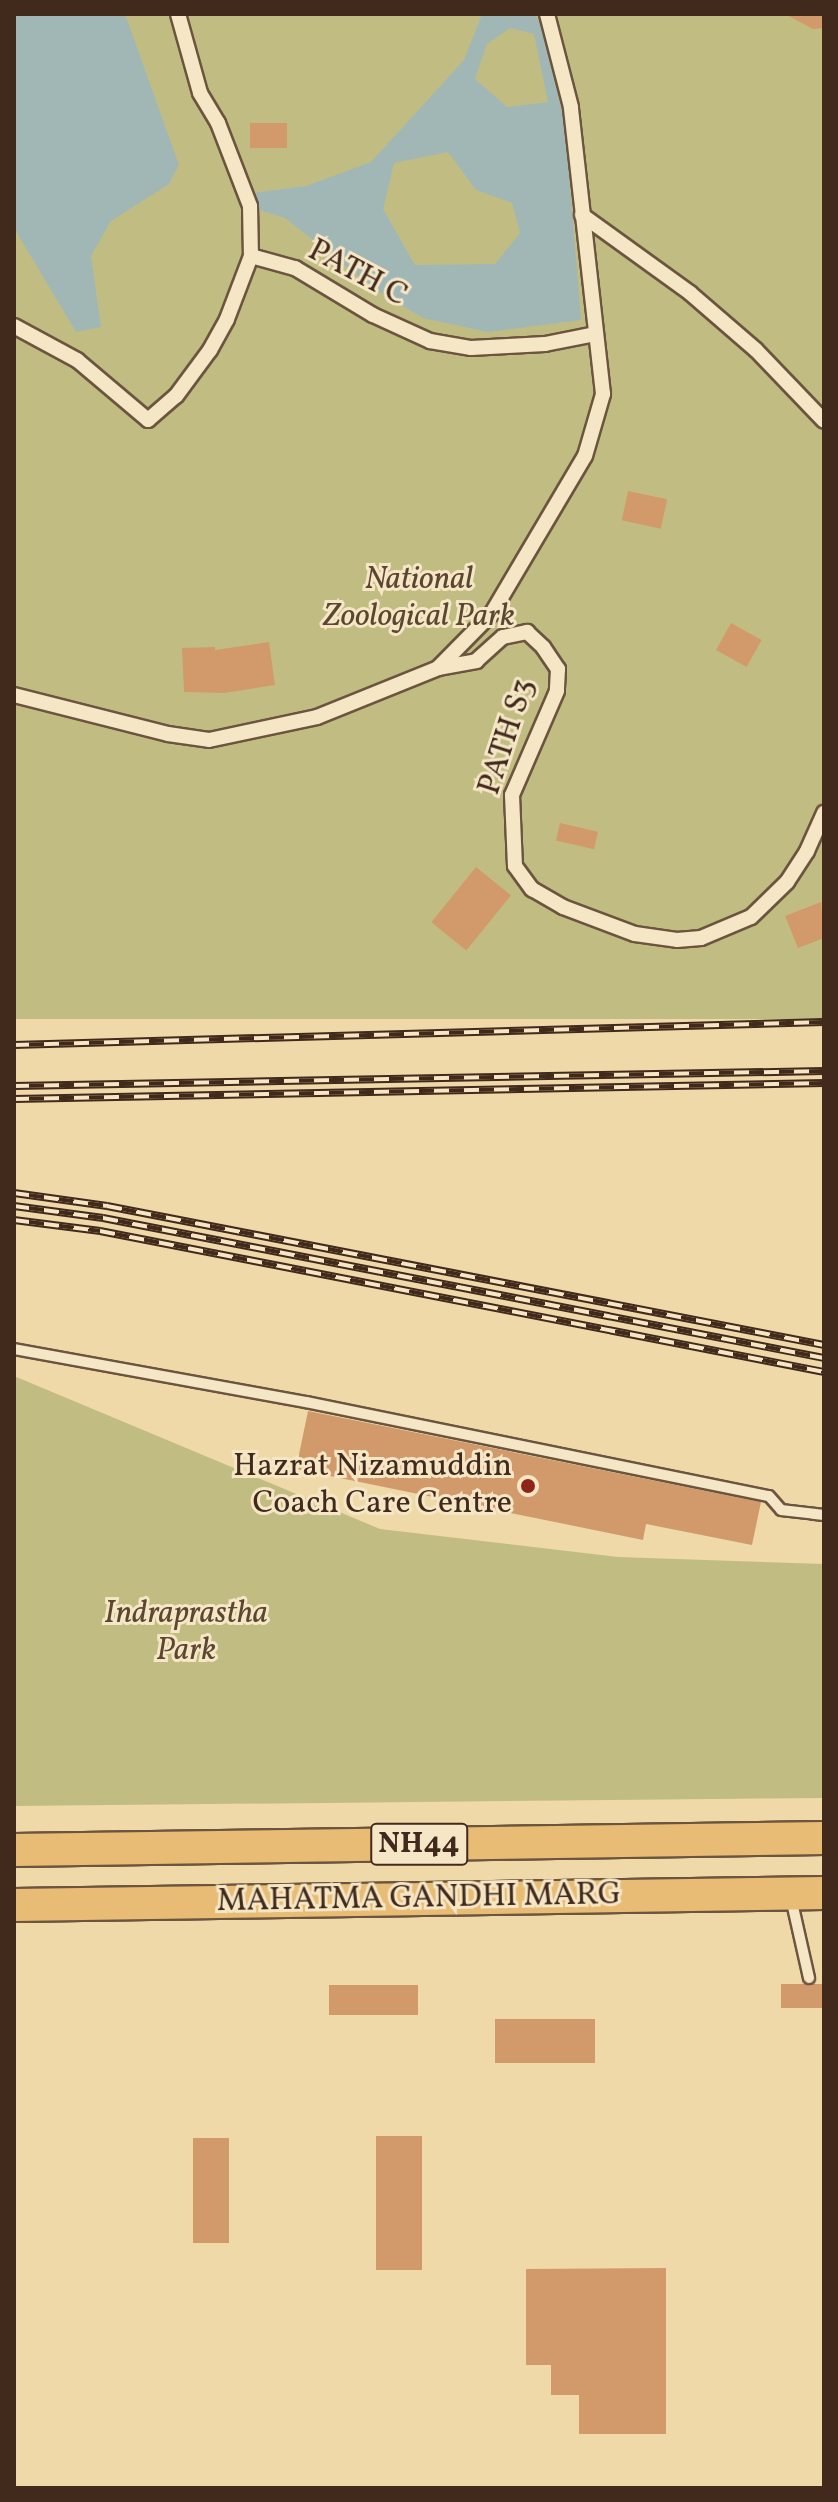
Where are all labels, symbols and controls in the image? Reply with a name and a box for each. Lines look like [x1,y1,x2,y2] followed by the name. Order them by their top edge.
[301,232,413,316] street label: PATH C
[323,562,515,637] park label: National Zoological Park
[471,674,545,800] street label: PATH S3
[233,1449,512,1524] place label: Hazrat Nizamuddin Coach Care Centre
[519,1477,537,1495] marker: Hazrat Nizamuddin Coach Care Centre
[104,1596,268,1671] park label: Indraprastha Park
[369,1818,469,1870] road number: NH44
[217,1876,621,1922] street label: MAHATMA GANDHI MARG

